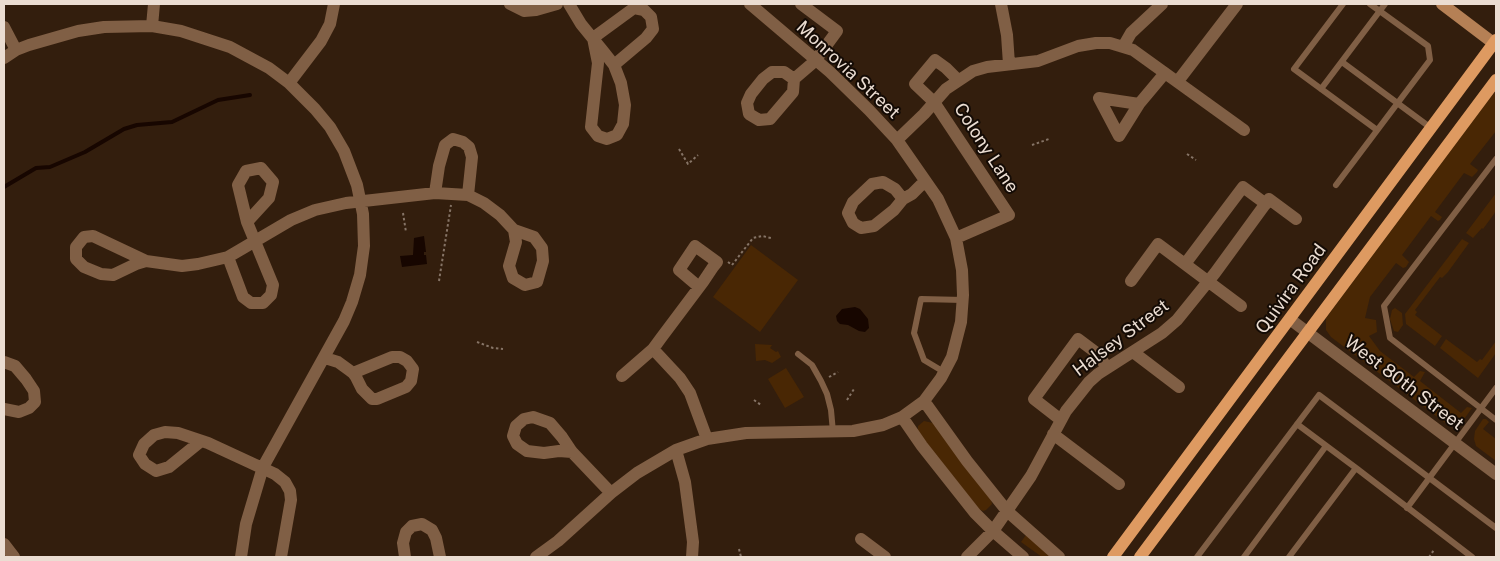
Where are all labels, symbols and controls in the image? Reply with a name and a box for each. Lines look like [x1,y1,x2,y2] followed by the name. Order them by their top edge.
[792,17,904,123] street label: Monrovia Street
[949,99,1023,197] street label: Colony Lane
[1251,240,1331,338] street label: Quivira Road
[1069,295,1173,381] street label: Halsey Street
[1340,331,1468,435] street label: West 80th Street

